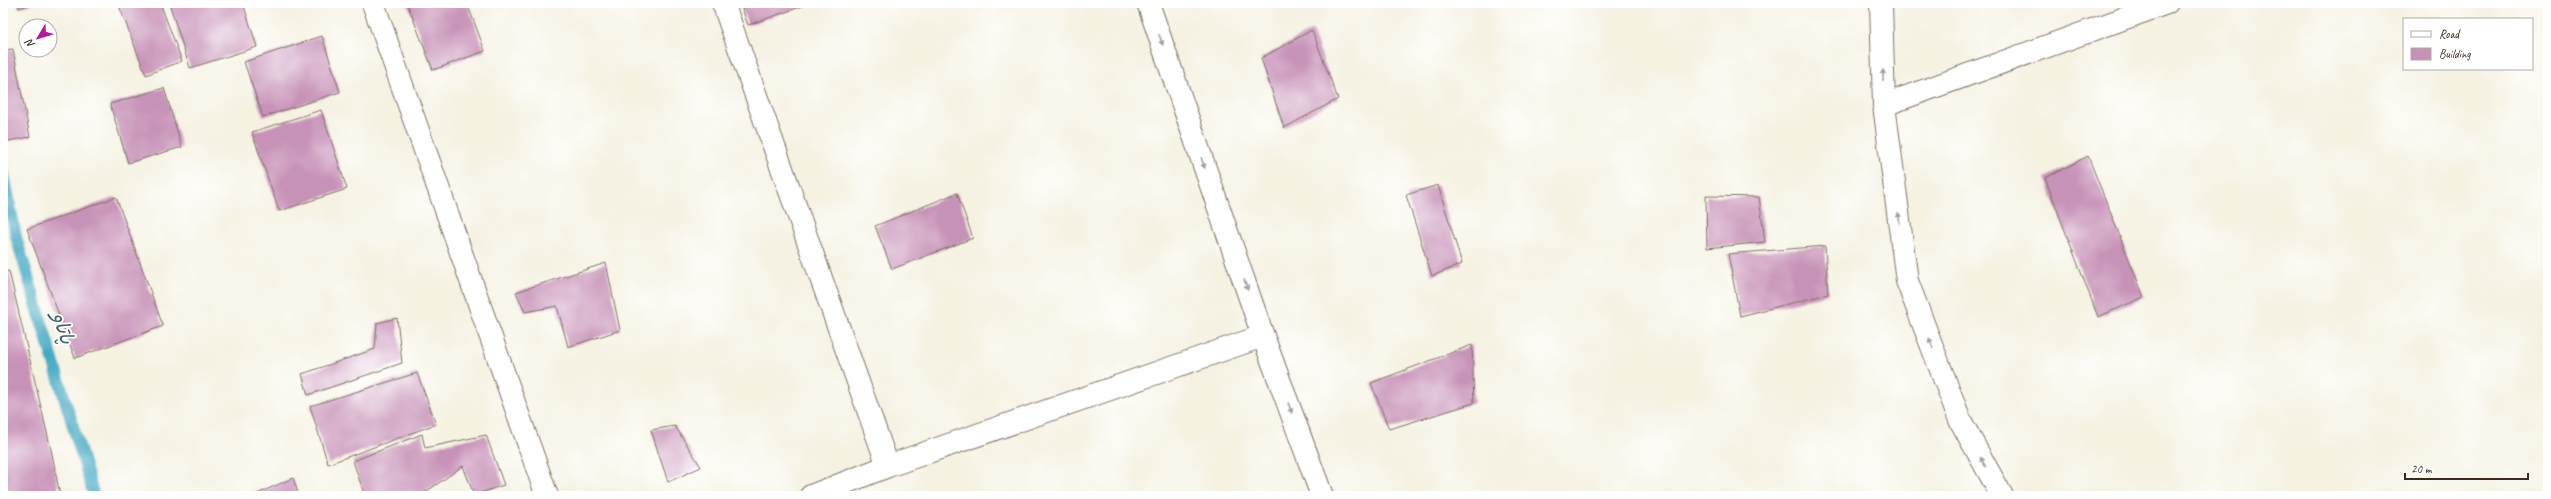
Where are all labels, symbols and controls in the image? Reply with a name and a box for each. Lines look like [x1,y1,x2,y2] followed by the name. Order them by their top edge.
[18,18,58,58] north arrow
[2403,18,2533,70] legend
[2439,26,2461,42] text: Road
[1158,34,1164,46] one-way arrow
[21,35,38,51] text: N
[2439,46,2471,62] text: Building
[1880,68,1886,81] one-way arrow
[1201,157,1207,169] one-way arrow
[1896,212,1902,224] one-way arrow
[1243,280,1249,292] one-way arrow
[46,306,80,348] water label: پاتاو
[1927,337,1933,349] one-way arrow
[1287,402,1293,414] one-way arrow
[2405,455,2528,481] scale bar
[1980,456,1987,468] one-way arrow
[2411,461,2433,477] text: 20 m

